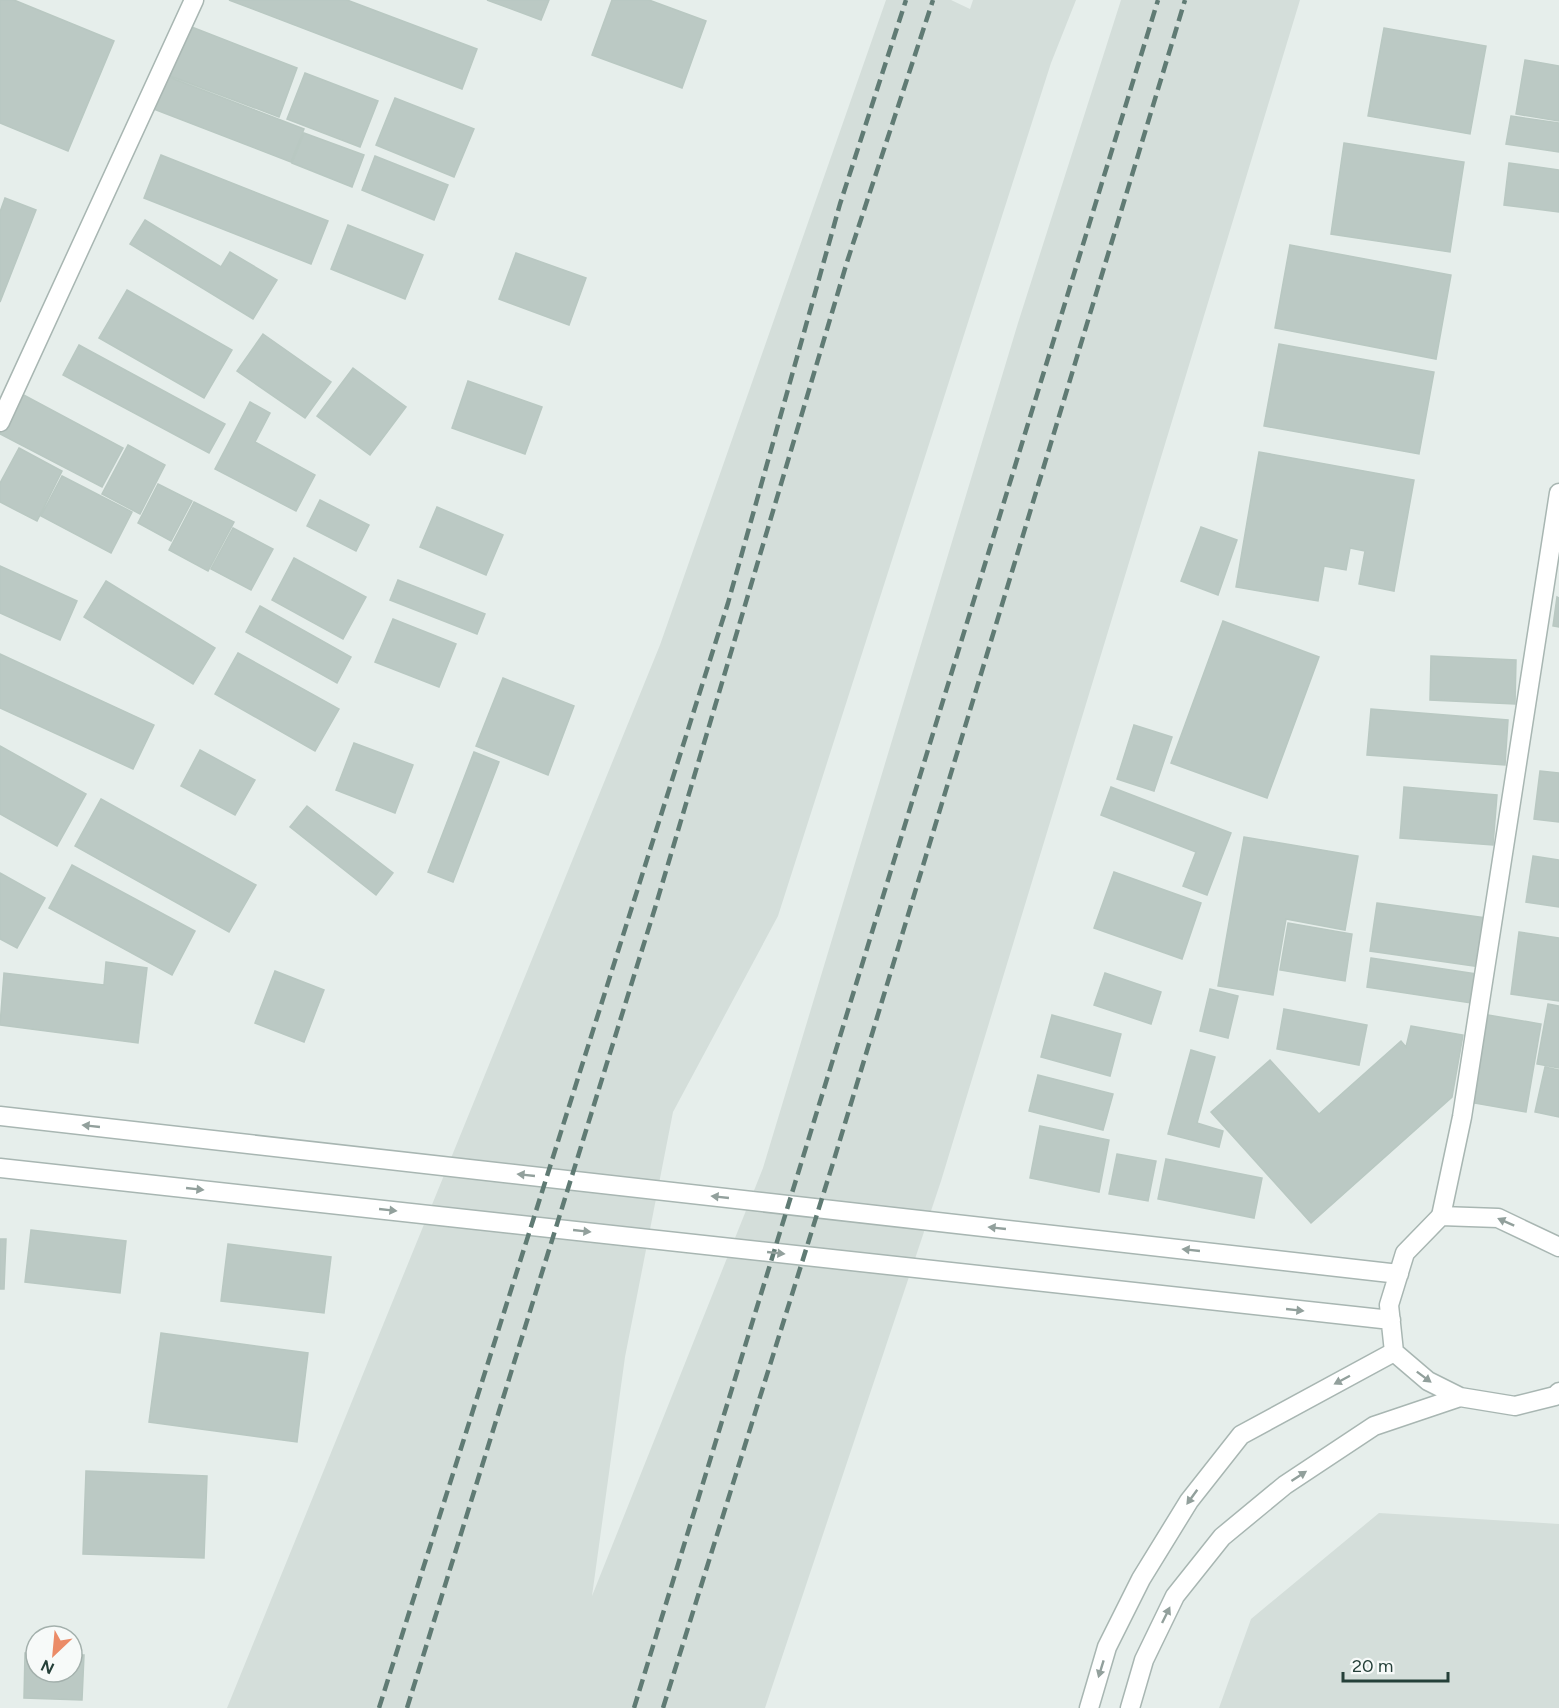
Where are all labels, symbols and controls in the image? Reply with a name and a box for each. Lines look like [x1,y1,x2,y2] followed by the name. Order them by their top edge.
[81,1121,100,1131] one-way arrow
[516,1170,535,1180] one-way arrow
[185,1184,204,1194] one-way arrow
[710,1192,729,1202] one-way arrow
[379,1205,398,1215] one-way arrow
[1497,1217,1515,1227] one-way arrow
[987,1224,1006,1233] one-way arrow
[573,1226,592,1236] one-way arrow
[1181,1246,1200,1255] one-way arrow
[767,1248,786,1257] one-way arrow
[1286,1305,1305,1315] one-way arrow
[1416,1371,1432,1383] one-way arrow
[1334,1375,1351,1385] one-way arrow
[1291,1470,1308,1481] one-way arrow
[1186,1489,1198,1505] one-way arrow
[1162,1606,1171,1623] one-way arrow
[24,1624,84,1684] north arrow
[1343,1645,1448,1683] scale bar
[1352,1655,1393,1677] text: 20 m
[38,1656,57,1678] text: N
[1095,1660,1105,1678] one-way arrow

